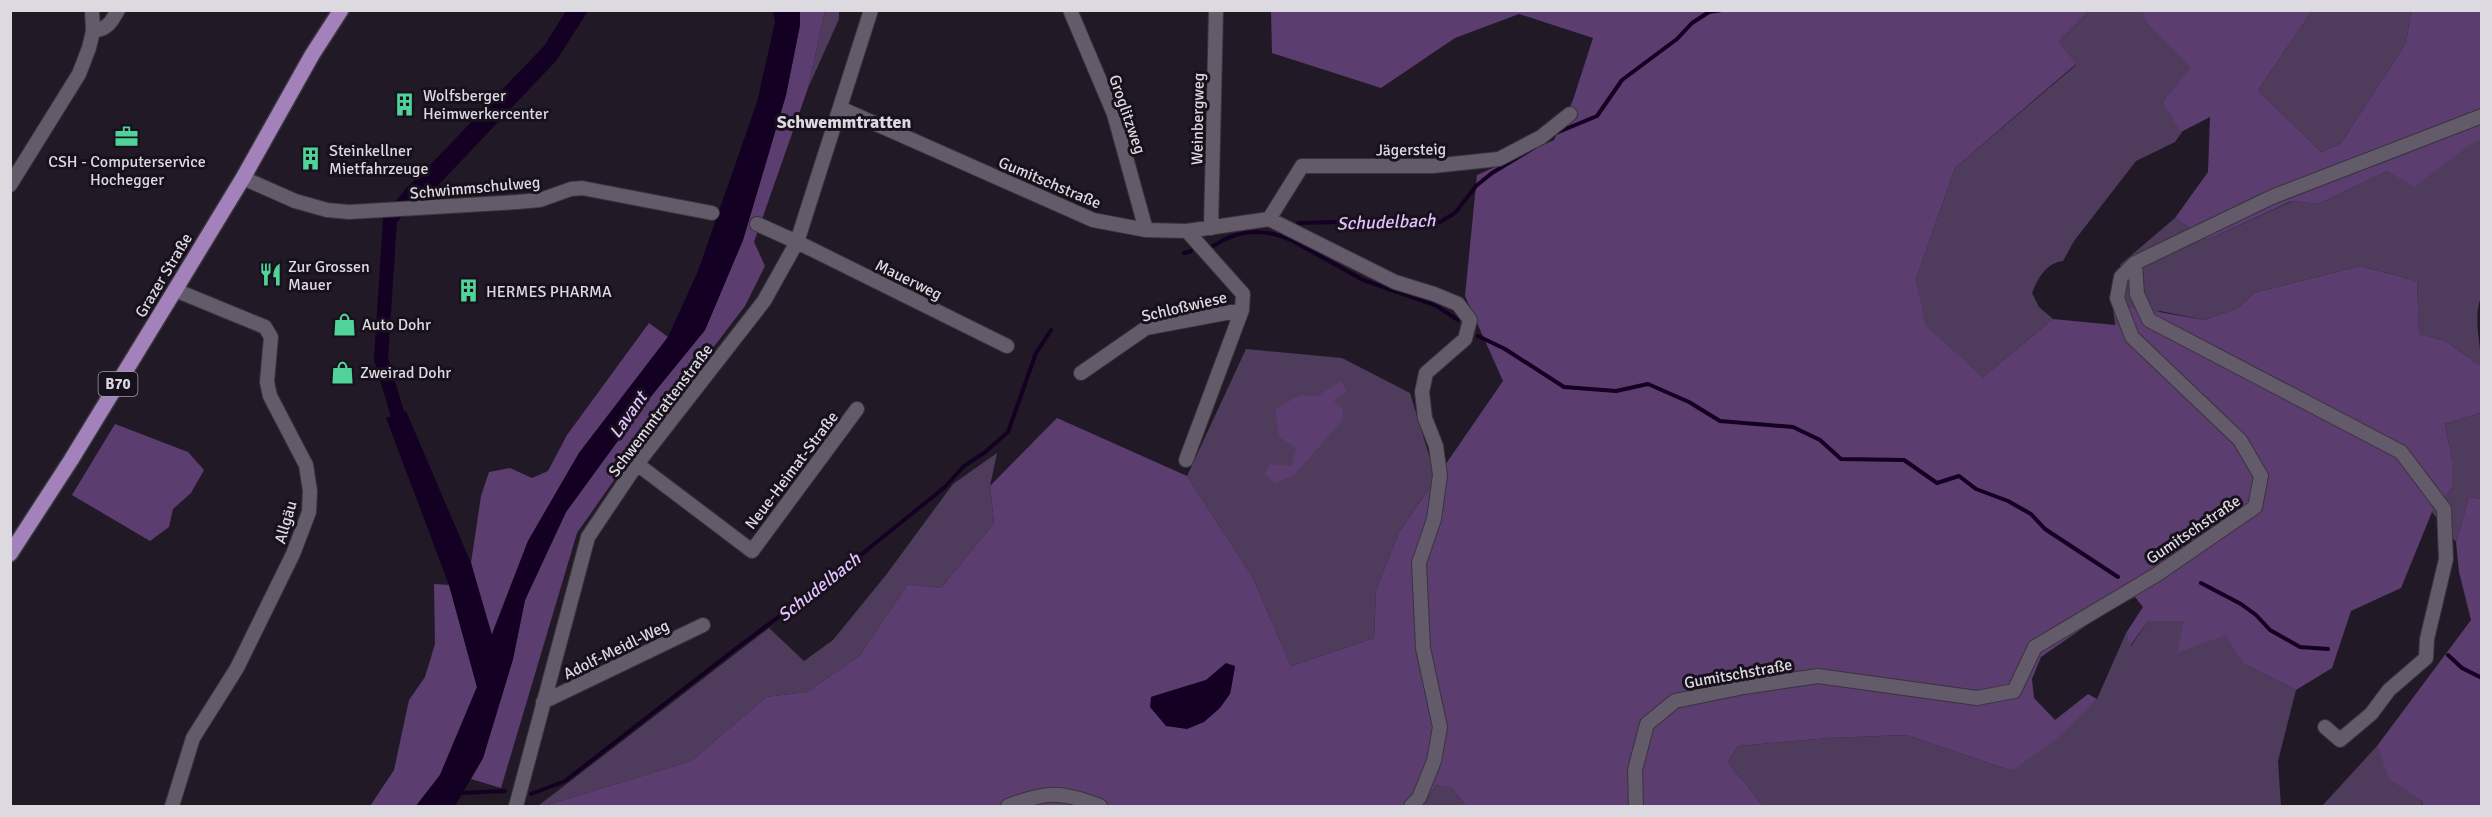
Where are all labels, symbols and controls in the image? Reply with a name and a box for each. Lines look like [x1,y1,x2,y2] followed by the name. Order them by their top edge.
[1104,72,1150,156] street label: Groglitzweg
[1187,73,1209,165] street label: Weinbergweg
[423,86,549,124] place label: Wolfsberger Heimwerkercenter
[392,91,418,117] building icon: Wolfsberger Heimwerkercenter
[777,111,911,133] district label: Schwemmtratten
[114,123,140,149] office icon: CSH - Computerservice Hochegger
[1376,139,1446,161] street label: Jägersteig
[329,141,428,179] place label: Steinkellner Mietfahrzeuge
[298,146,324,172] building icon: Steinkellner Mietfahrzeuge
[48,152,206,190] place label: CSH - Computerservice Hochegger
[995,152,1104,214] street label: Gumitschstraße
[409,172,541,204] street label: Schwimmschulweg
[1336,209,1437,235] water label: Schudelbach
[131,230,197,321] street label: Grazer Straße
[872,255,945,305] street label: Mauerweg
[288,257,370,295] place label: Zur Grossen Mauer
[257,262,283,288] restaurant icon: Zur Grossen Mauer
[455,278,481,304] building icon: HERMES PHARMA
[486,282,612,302] place label: HERMES PHARMA
[1140,287,1229,327] street label: Schloßwiese
[331,311,357,337] shop icon: Auto Dohr
[362,315,431,335] place label: Auto Dohr
[604,340,717,481] street label: Schwemmtrattenstraße
[329,359,355,385] shop icon: Zweirad Dohr
[360,363,451,383] place label: Zweirad Dohr
[98,372,138,396] road number: B70
[604,385,653,442] water label: Lavant
[741,408,843,534] street label: Neue-Heimat-Straße
[2143,491,2245,569] street label: Gumitschstraße
[270,498,302,546] street label: Allgäu
[773,547,866,626] water label: Schudelbach
[560,616,673,684] street label: Adolf-Meidl-Weg
[1683,655,1794,693] street label: Gumitschstraße

